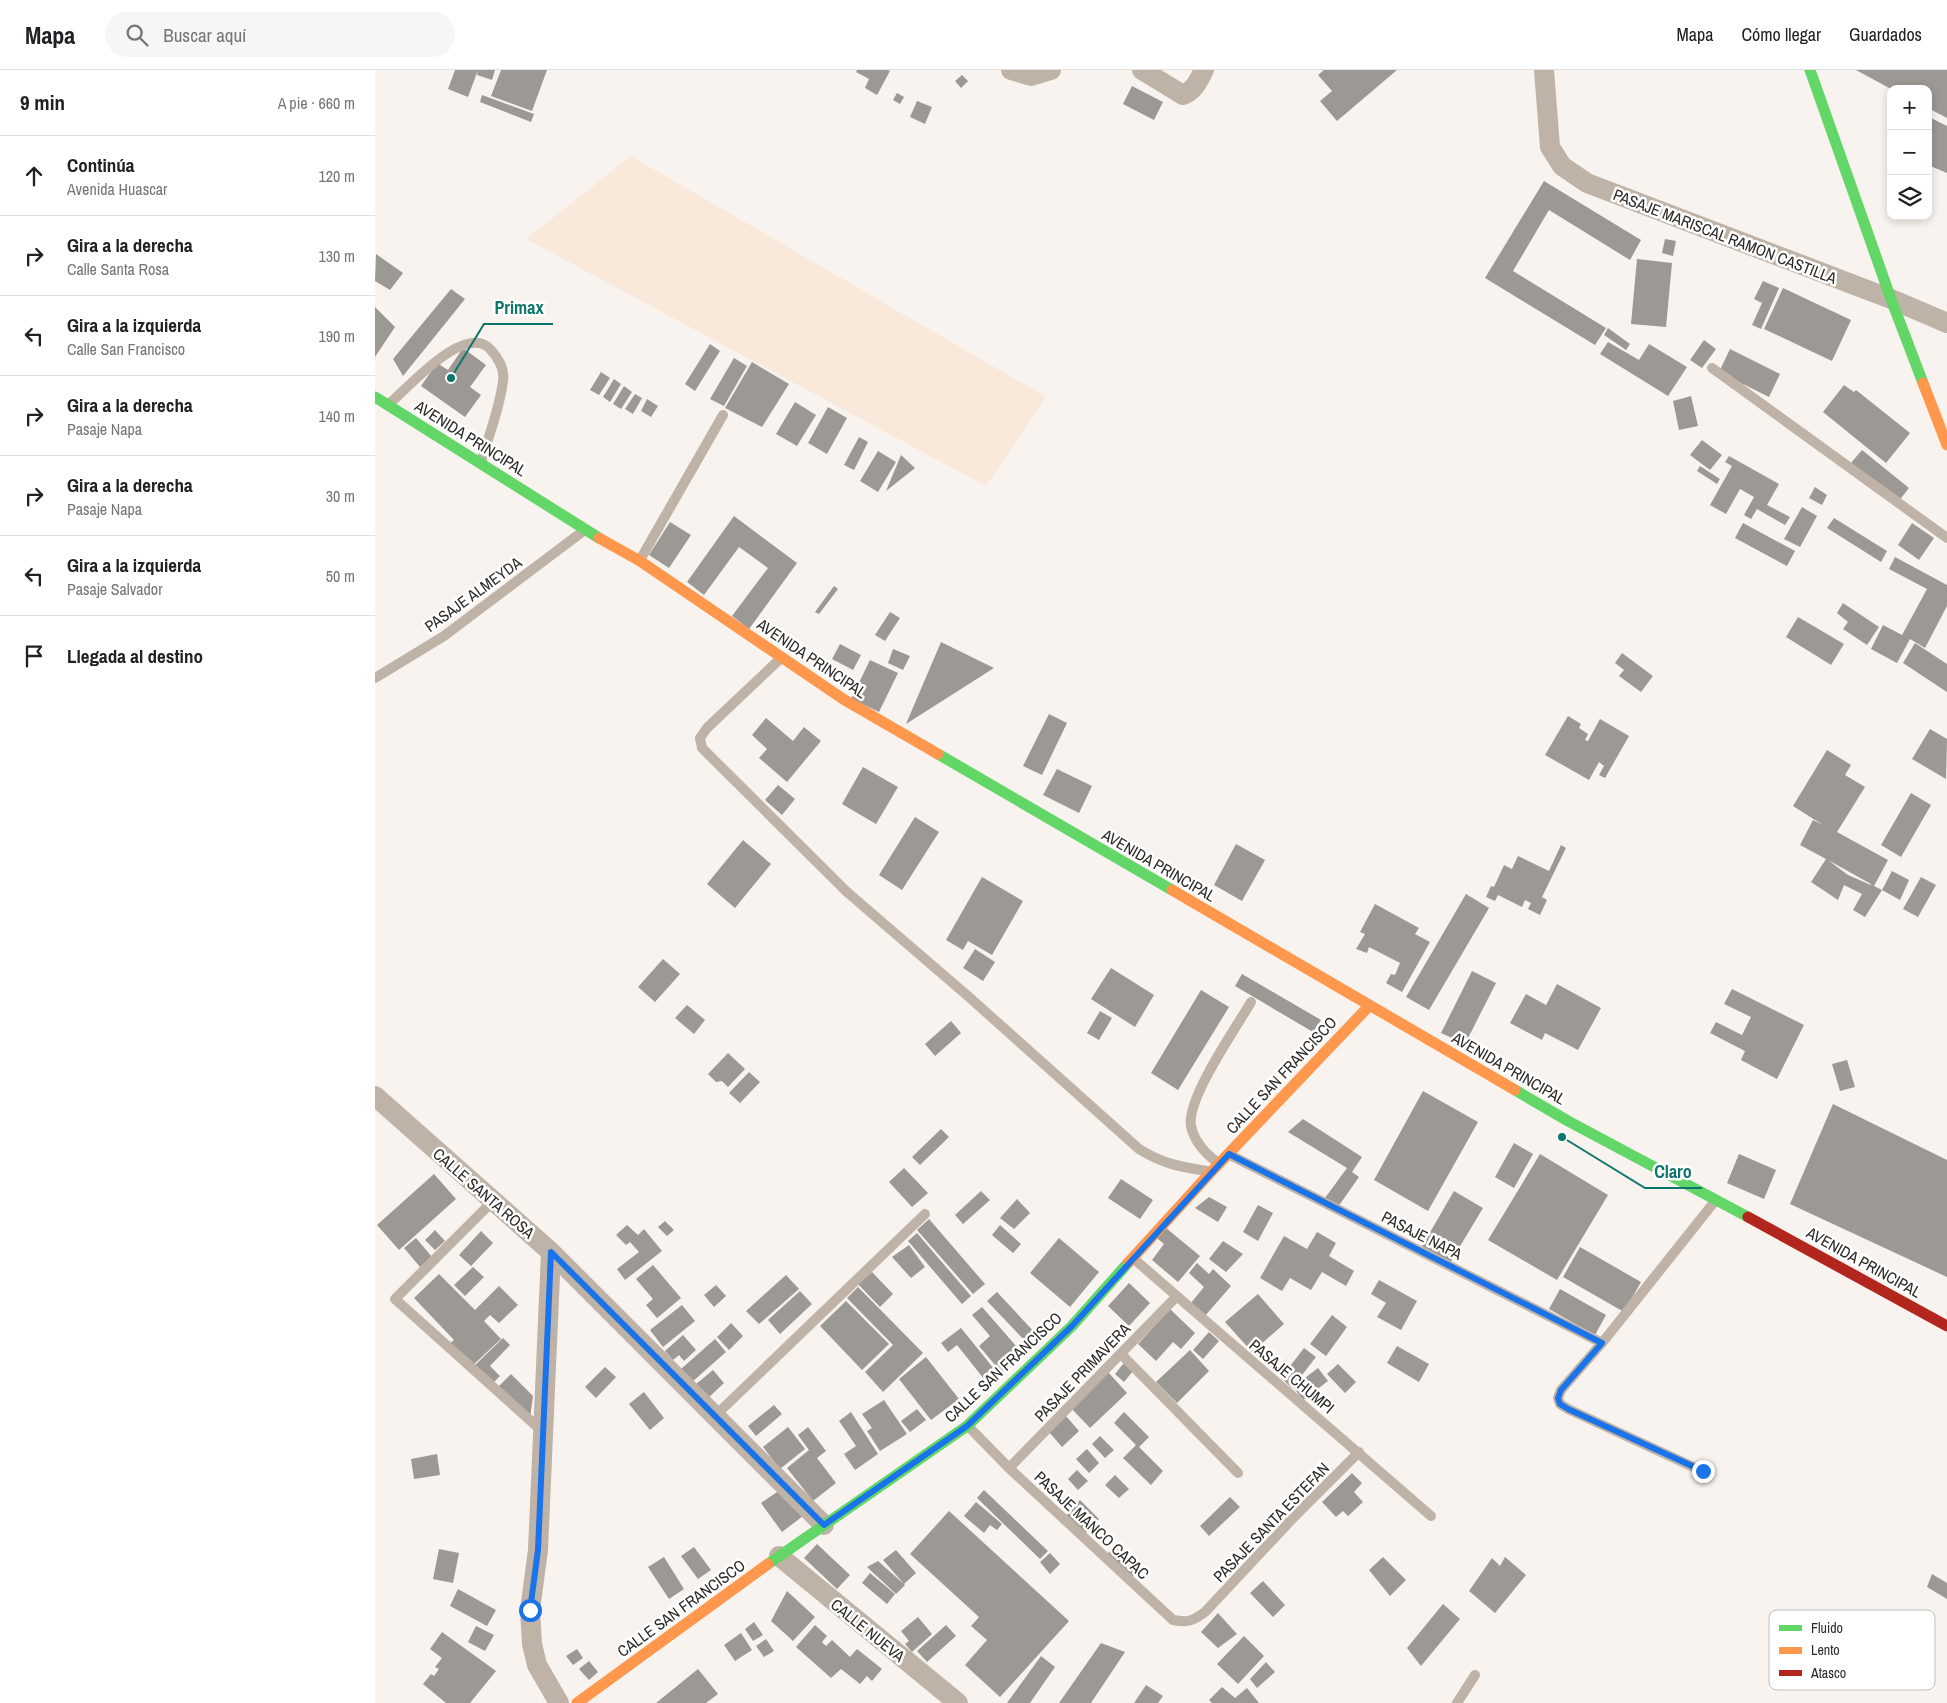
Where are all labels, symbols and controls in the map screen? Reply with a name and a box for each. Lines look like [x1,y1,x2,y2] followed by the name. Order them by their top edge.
[105,12,455,57] search box
[25,19,75,51] text: Mapa
[123,21,151,49] icon: search
[163,22,246,48] text: Buscar aquí
[1676,22,1713,47] text: Mapa
[1741,22,1821,47] text: Cómo llegar
[1849,22,1922,47] text: Guardados
[1887,85,1932,220] map controls
[1887,85,1932,130] button: +
[20,88,65,117] text: 9 min
[278,92,355,114] text: A pie · 660 m
[1887,130,1932,175] button: −
[67,152,135,178] text: Continúa
[20,162,48,190] icon: ahead
[319,165,355,187] text: 120 m
[1887,175,1932,220] button: layers
[67,178,167,200] text: Avenida Huascar
[1610,183,1840,289] street label: PASAJE MARISCAL RAMON CASTILLA
[67,232,193,258] text: Gira a la derecha
[20,242,48,270] icon: right
[319,245,355,267] text: 130 m
[67,258,169,280] text: Calle Santa Rosa
[484,291,553,324] callout: Primax
[494,295,544,320] text: Primax
[67,312,201,338] text: Gira a la izquierda
[20,322,48,350] icon: left
[319,325,355,347] text: 190 m
[67,338,185,360] text: Calle San Francisco
[67,392,193,418] text: Gira a la derecha
[410,394,532,482] street label: AVENIDA PRINCIPAL
[20,402,48,430] icon: right
[319,405,355,427] text: 140 m
[67,418,142,440] text: Pasaje Napa
[67,472,193,498] text: Gira a la derecha
[20,482,48,510] icon: right
[326,485,355,507] text: 30 m
[67,498,142,520] text: Pasaje Napa
[420,551,526,637] street label: PASAJE ALMEYDA
[67,552,201,578] text: Gira a la izquierda
[20,562,48,590] icon: left
[326,565,355,587] text: 50 m
[67,578,163,600] text: Pasaje Salvador
[752,613,872,703] street label: AVENIDA PRINCIPAL
[20,642,48,670] icon: arrive
[67,643,203,669] text: Llegada al destino
[1097,823,1220,907] street label: AVENIDA PRINCIPAL
[1221,1012,1341,1138] street label: CALLE SAN FRANCISCO
[1447,1026,1570,1110] street label: AVENIDA PRINCIPAL
[428,1143,540,1243] street label: CALLE SANTA ROSA
[1645,1155,1702,1188] callout: Claro
[1654,1159,1692,1184] text: Claro
[1378,1205,1466,1265] street label: PASAJE NAPA
[1802,1221,1926,1303] street label: AVENIDA PRINCIPAL
[940,1307,1066,1427] street label: CALLE SAN FRANCISCO
[1029,1318,1135,1426] street label: PASAJE PRIMAVERA
[1245,1334,1339,1418] street label: PASAJE CHUMPI
[1208,1457,1334,1587] street label: PASAJE SANTA ESTEFAN
[1692,1460,1715,1483] route end
[1030,1466,1154,1584] street label: PASAJE MANCO CAPAC
[613,1554,749,1662] street label: CALLE SAN FRANCISCO
[826,1593,910,1667] street label: CALLE NUEVA
[519,1599,542,1622] route start
[1769,1610,1935,1690] legend
[1811,1619,1843,1637] text: Fluido
[1811,1641,1840,1659] text: Lento
[1810,1664,1846,1682] text: Atasco

